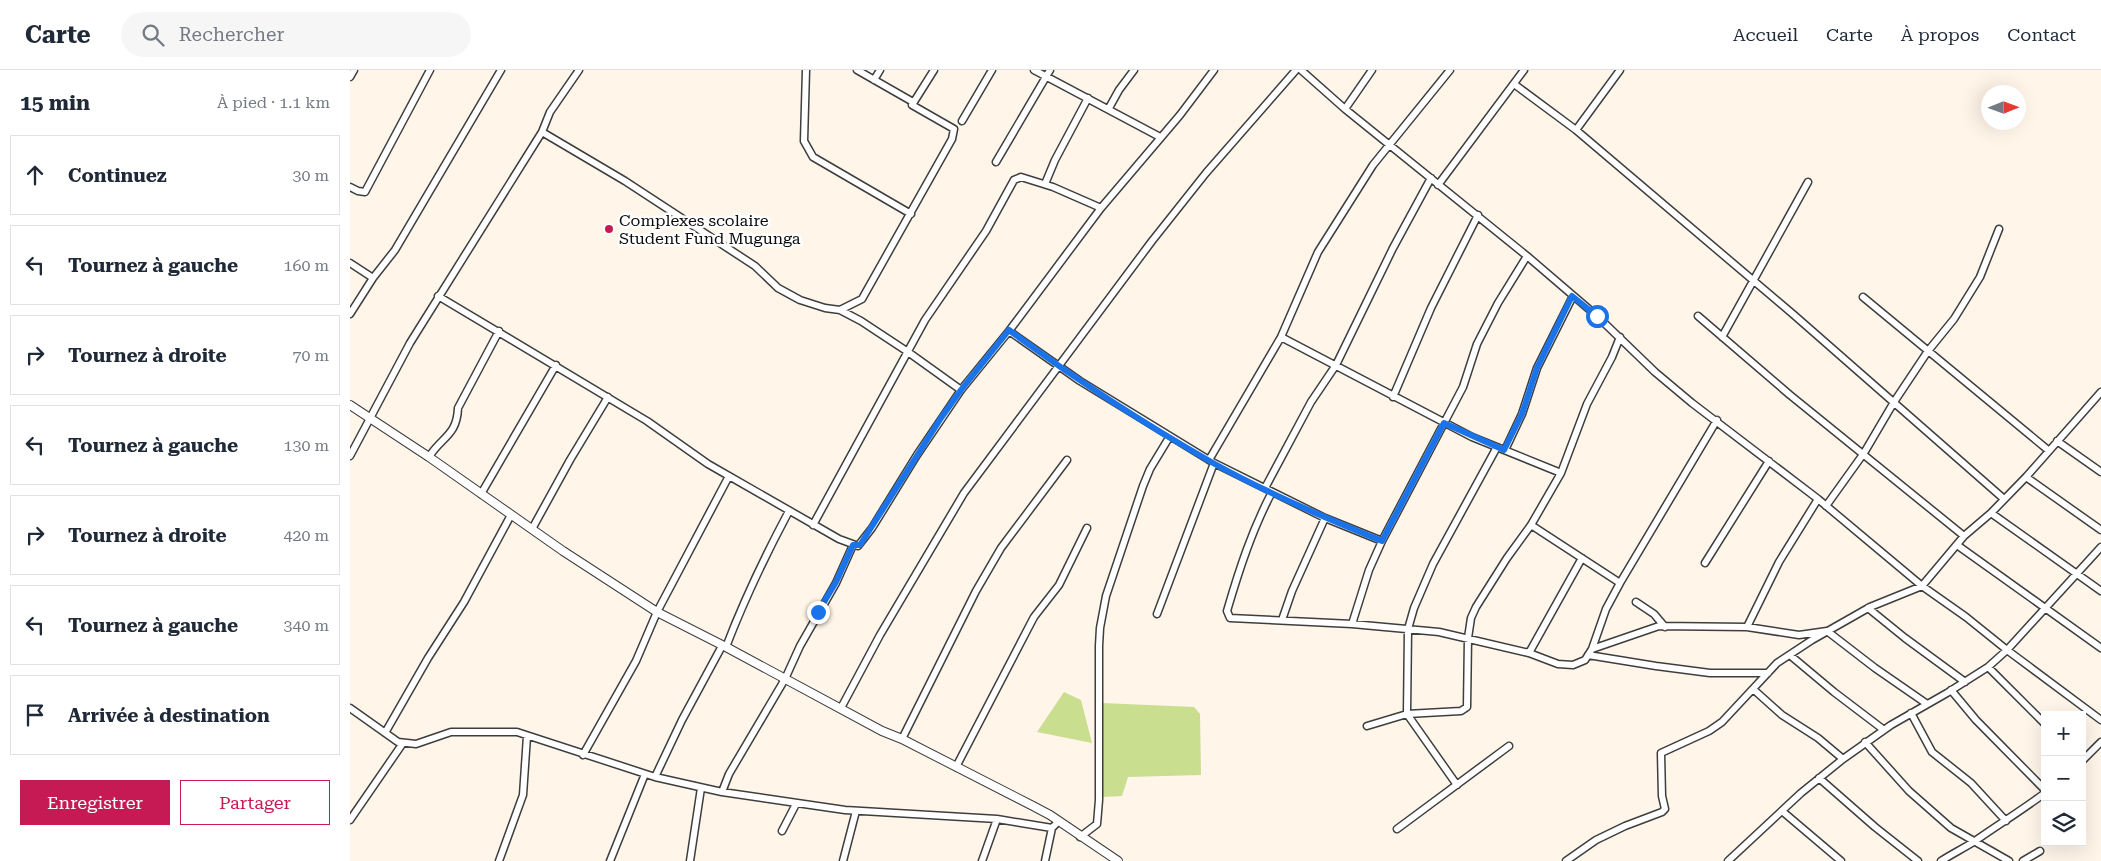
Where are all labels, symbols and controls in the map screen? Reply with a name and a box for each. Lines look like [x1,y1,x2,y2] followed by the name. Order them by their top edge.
[121,12,471,57] search box
[25,21,91,49] text: Carte
[139,21,167,49] icon: search
[179,23,284,46] text: Rechercher
[1733,24,1798,45] text: Accueil
[1826,24,1873,45] text: Carte
[1901,24,1979,45] text: À propos
[2007,24,2076,45] text: Contact
[1981,85,2026,130] north arrow
[20,91,90,115] text: 15 min
[217,93,330,112] text: À pied · 1.1 km
[21,161,49,189] icon: ahead
[68,164,167,187] text: Continuez
[292,166,329,185] text: 30 m
[619,211,801,248] place label: Complexes scolaire Student Fund Mugunga
[603,223,615,235] marker: Complexes scolaire Student Fund Mugunga
[21,251,49,279] icon: left
[68,254,238,277] text: Tournez à gauche
[283,256,329,275] text: 160 m
[1586,305,1609,328] route start
[21,341,49,369] icon: right
[68,344,227,367] text: Tournez à droite
[292,346,329,365] text: 70 m
[21,431,49,459] icon: left
[68,434,238,457] text: Tournez à gauche
[283,436,329,455] text: 130 m
[21,521,49,549] icon: right
[68,524,227,547] text: Tournez à droite
[283,526,329,545] text: 420 m
[807,601,830,624] route end
[21,611,49,639] icon: left
[68,614,238,637] text: Tournez à gauche
[283,616,329,635] text: 340 m
[21,701,49,729] icon: arrive
[68,704,270,727] text: Arrivée à destination
[2041,711,2086,846] map controls
[2041,711,2086,756] button: +
[2041,756,2086,801] button: −
[20,780,170,825] button: Enregistrer
[180,780,330,825] button: Partager
[2041,801,2086,846] button: layers

